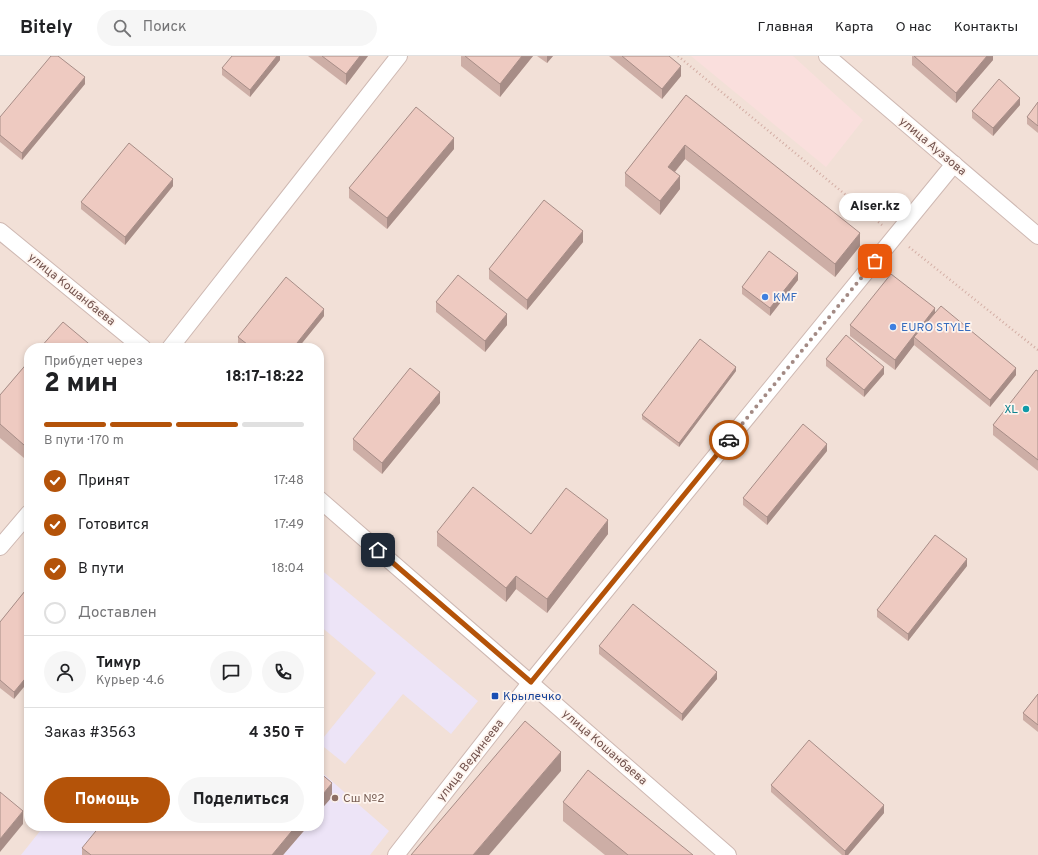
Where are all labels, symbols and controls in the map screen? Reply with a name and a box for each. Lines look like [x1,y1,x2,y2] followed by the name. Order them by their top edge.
[97,10,377,46] search box
[20,16,73,40] text: Bitely
[111,17,133,39] icon: search
[143,18,187,37] text: Поиск
[758,19,813,36] text: Главная
[835,19,873,36] text: Карта
[895,19,932,36] text: О нас
[954,19,1018,36] text: Контакты
[895,114,969,180] street label: улица Ауэзова
[839,193,911,221] callout: Alser.kz
[850,199,900,215] text: Alser.kz
[858,244,892,278] pin
[24,250,118,330] street label: улица Кошанбаева
[864,250,886,272] icon: bag
[773,290,798,306] place label: KMF
[760,292,770,302] marker: KMF
[901,320,971,336] place label: EURO STYLE
[888,322,898,332] marker: EURO STYLE
[44,354,143,370] text: Прибудет через
[44,368,118,401] text: 2 мин
[226,368,304,387] text: 18:17–18:22
[1004,402,1018,418] place label: XL
[1021,404,1031,414] marker: XL
[709,420,749,460] courier
[718,429,740,451] icon: car
[44,433,124,449] text: В пути · 170 m
[44,470,66,492] icon: check
[78,472,130,491] text: Принят
[274,473,304,489] text: 17:48
[44,514,66,536] icon: check
[78,516,149,535] text: Готовится
[274,517,304,533] text: 17:49
[361,533,395,567] pin
[367,539,389,561] icon: home
[44,558,66,580] icon: check
[78,560,124,579] text: В пути
[272,561,304,577] text: 18:04
[78,604,157,623] text: Доставлен
[44,651,86,693] button: person
[210,651,252,693] button: chat
[262,651,304,693] button: phone
[96,654,141,673] text: Тимур
[96,673,165,689] text: Курьер · 4.6
[503,689,562,705] place label: Крылечко
[490,691,500,701] marker: Крылечко
[558,706,650,789] street label: улица Кошанбаева
[434,716,508,805] street label: улица Вединеева
[44,724,136,743] text: Заказ #3563
[249,724,304,743] text: 4 350 ₸
[44,777,170,823] button: Помощь
[178,777,304,823] button: Поделиться
[343,791,385,807] place label: Сш №2
[330,793,340,803] marker: Сш №2

